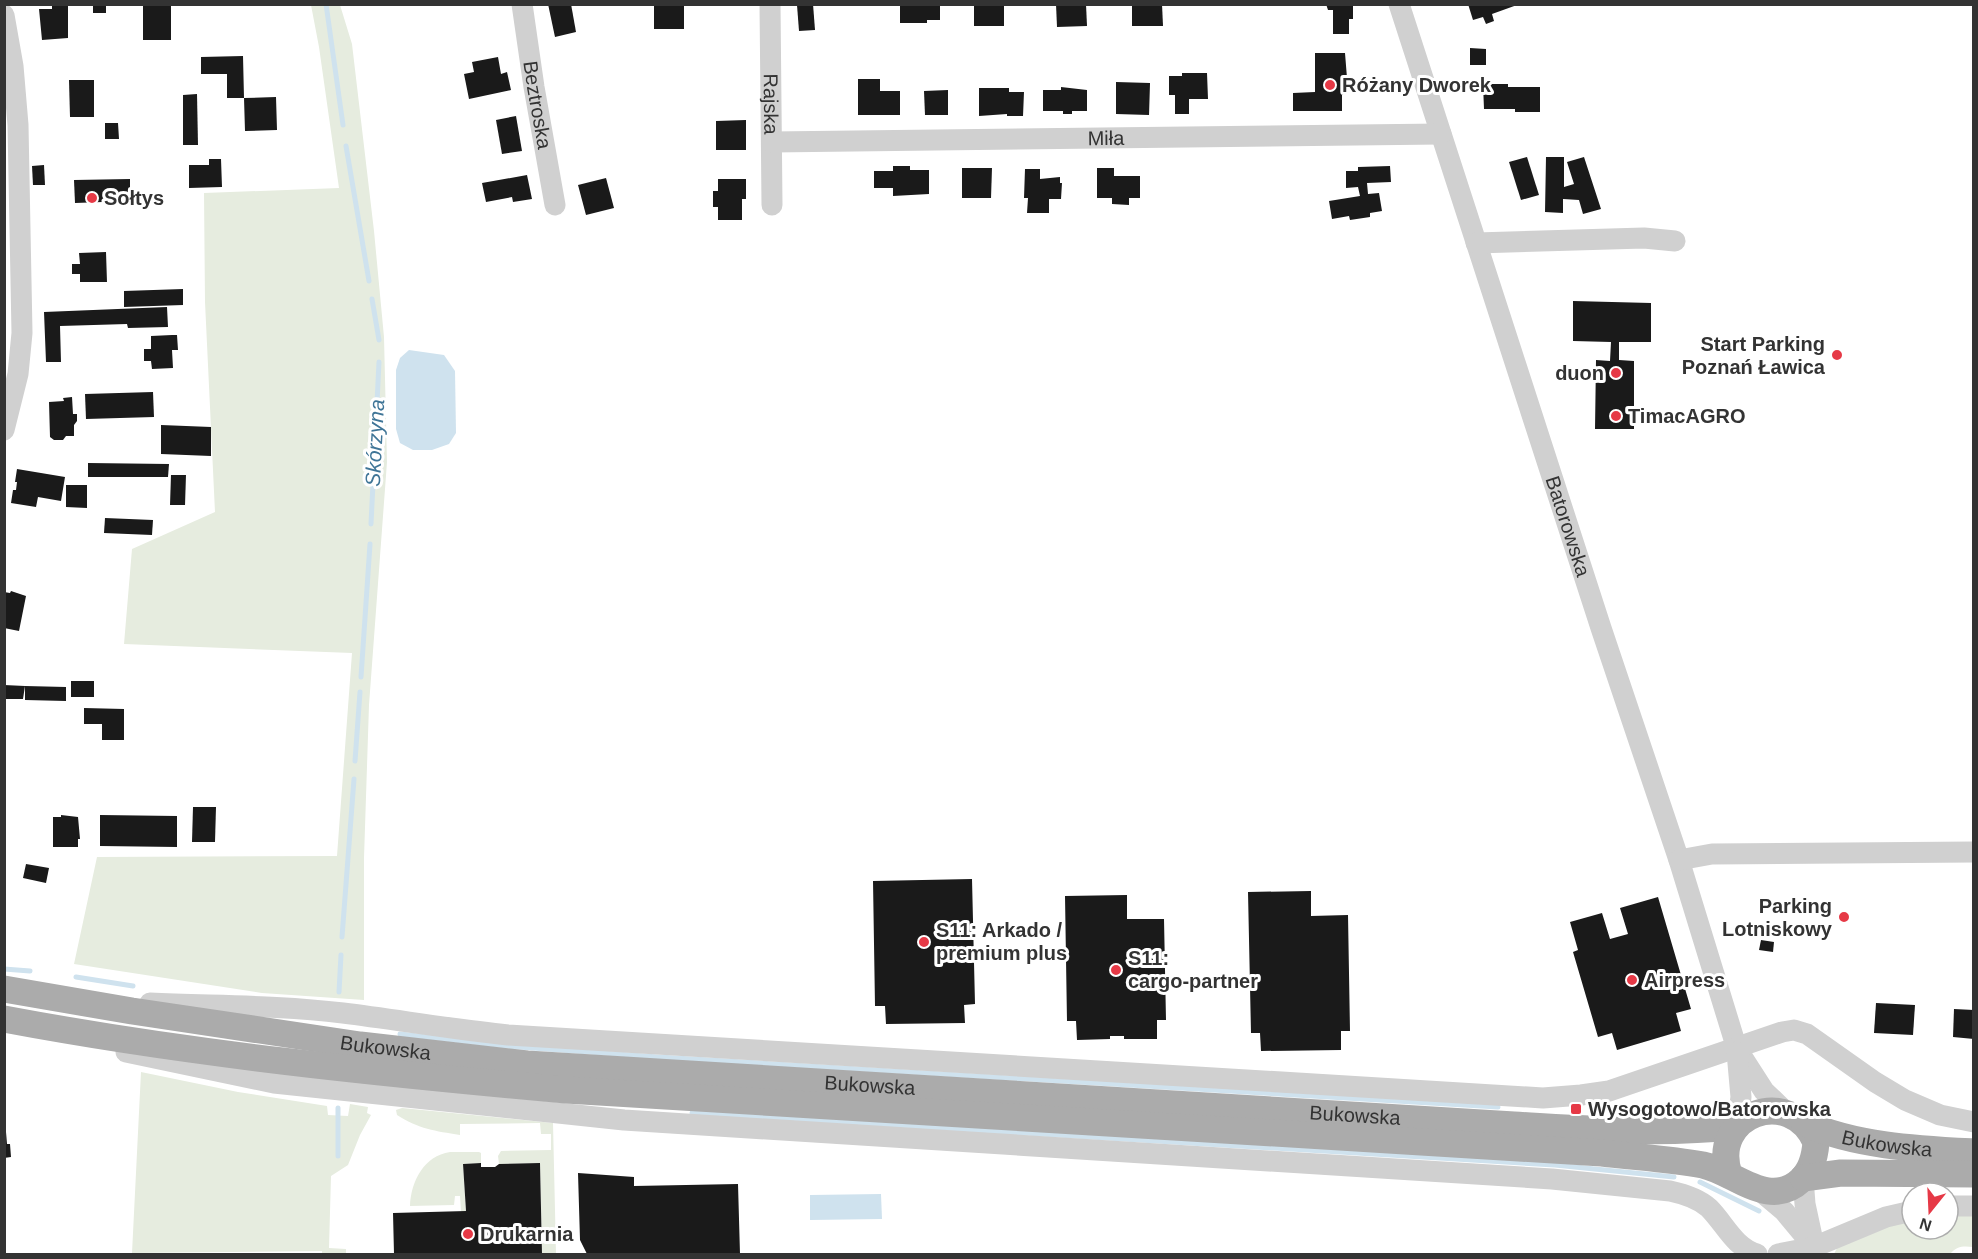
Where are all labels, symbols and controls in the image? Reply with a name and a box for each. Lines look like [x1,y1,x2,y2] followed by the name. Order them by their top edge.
[519,59,556,151] street label: Beztroska
[760,73,782,136] street label: Rajska
[1342,74,1492,96] place label: Różany Dworek
[1323,78,1337,92] marker: Różany Dworek
[1087,127,1125,149] street label: Miła
[104,187,164,209] place label: Sołtys
[85,191,99,205] marker: Sołtys
[1682,333,1826,378] place label: Start Parking Poznań Ławica
[1830,348,1844,362] marker: Start Parking Poznań Ławica
[1555,362,1604,384] place label: duon
[1609,366,1623,380] marker: duon
[361,399,388,487] water label: Skórzyna
[1628,405,1745,427] place label: TimacAGRO
[1609,409,1623,423] marker: TimacAGRO
[1542,473,1595,580] street label: Batorowska
[1722,895,1833,940] place label: Parking Lotniskowy
[1837,910,1851,924] marker: Parking Lotniskowy
[936,919,1067,964] place label: S11: Arkado / premium plus
[917,935,931,949] marker: S11: Arkado / premium plus
[1128,947,1258,992] place label: S11: cargo-partner
[1109,963,1123,977] marker: S11: cargo-partner
[1644,969,1725,991] place label: Airpress
[1625,973,1639,987] marker: Airpress
[339,1031,433,1064] street label: Bukowska
[824,1071,917,1099] street label: Bukowska
[1588,1098,1832,1120] place label: Wysogotowo/Batorowska
[1309,1101,1402,1129] street label: Bukowska
[1569,1102,1583,1116] marker: Wysogotowo/Batorowska
[1840,1126,1934,1161] street label: Bukowska
[1900,1181,1960,1241] north arrow
[1917,1215,1934,1235] text: N
[480,1223,574,1245] place label: Drukarnia
[461,1227,475,1241] marker: Drukarnia

